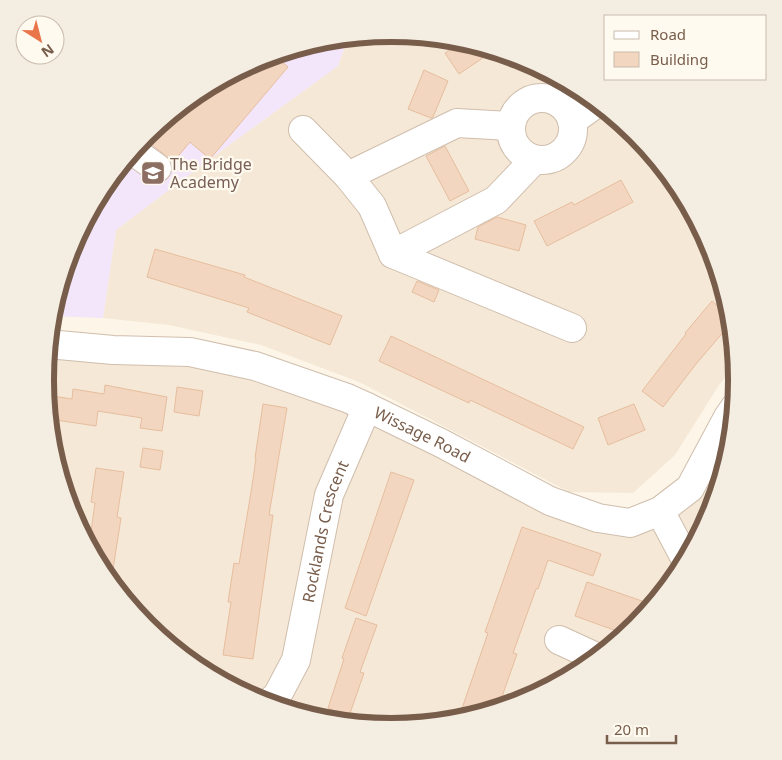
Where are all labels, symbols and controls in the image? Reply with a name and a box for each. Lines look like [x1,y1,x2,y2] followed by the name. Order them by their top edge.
[15,15,65,65] north arrow
[604,15,767,80] legend
[650,24,686,44] text: Road
[38,40,58,62] text: N
[650,49,708,69] text: Building
[170,153,252,193] place label: The Bridge Academy
[140,160,166,186] school or university icon: The Bridge Academy
[371,401,474,468] street label: Wissage Road
[297,457,354,604] street label: Rocklands Crescent
[607,712,676,744] scale bar
[614,719,649,739] text: 20 m

